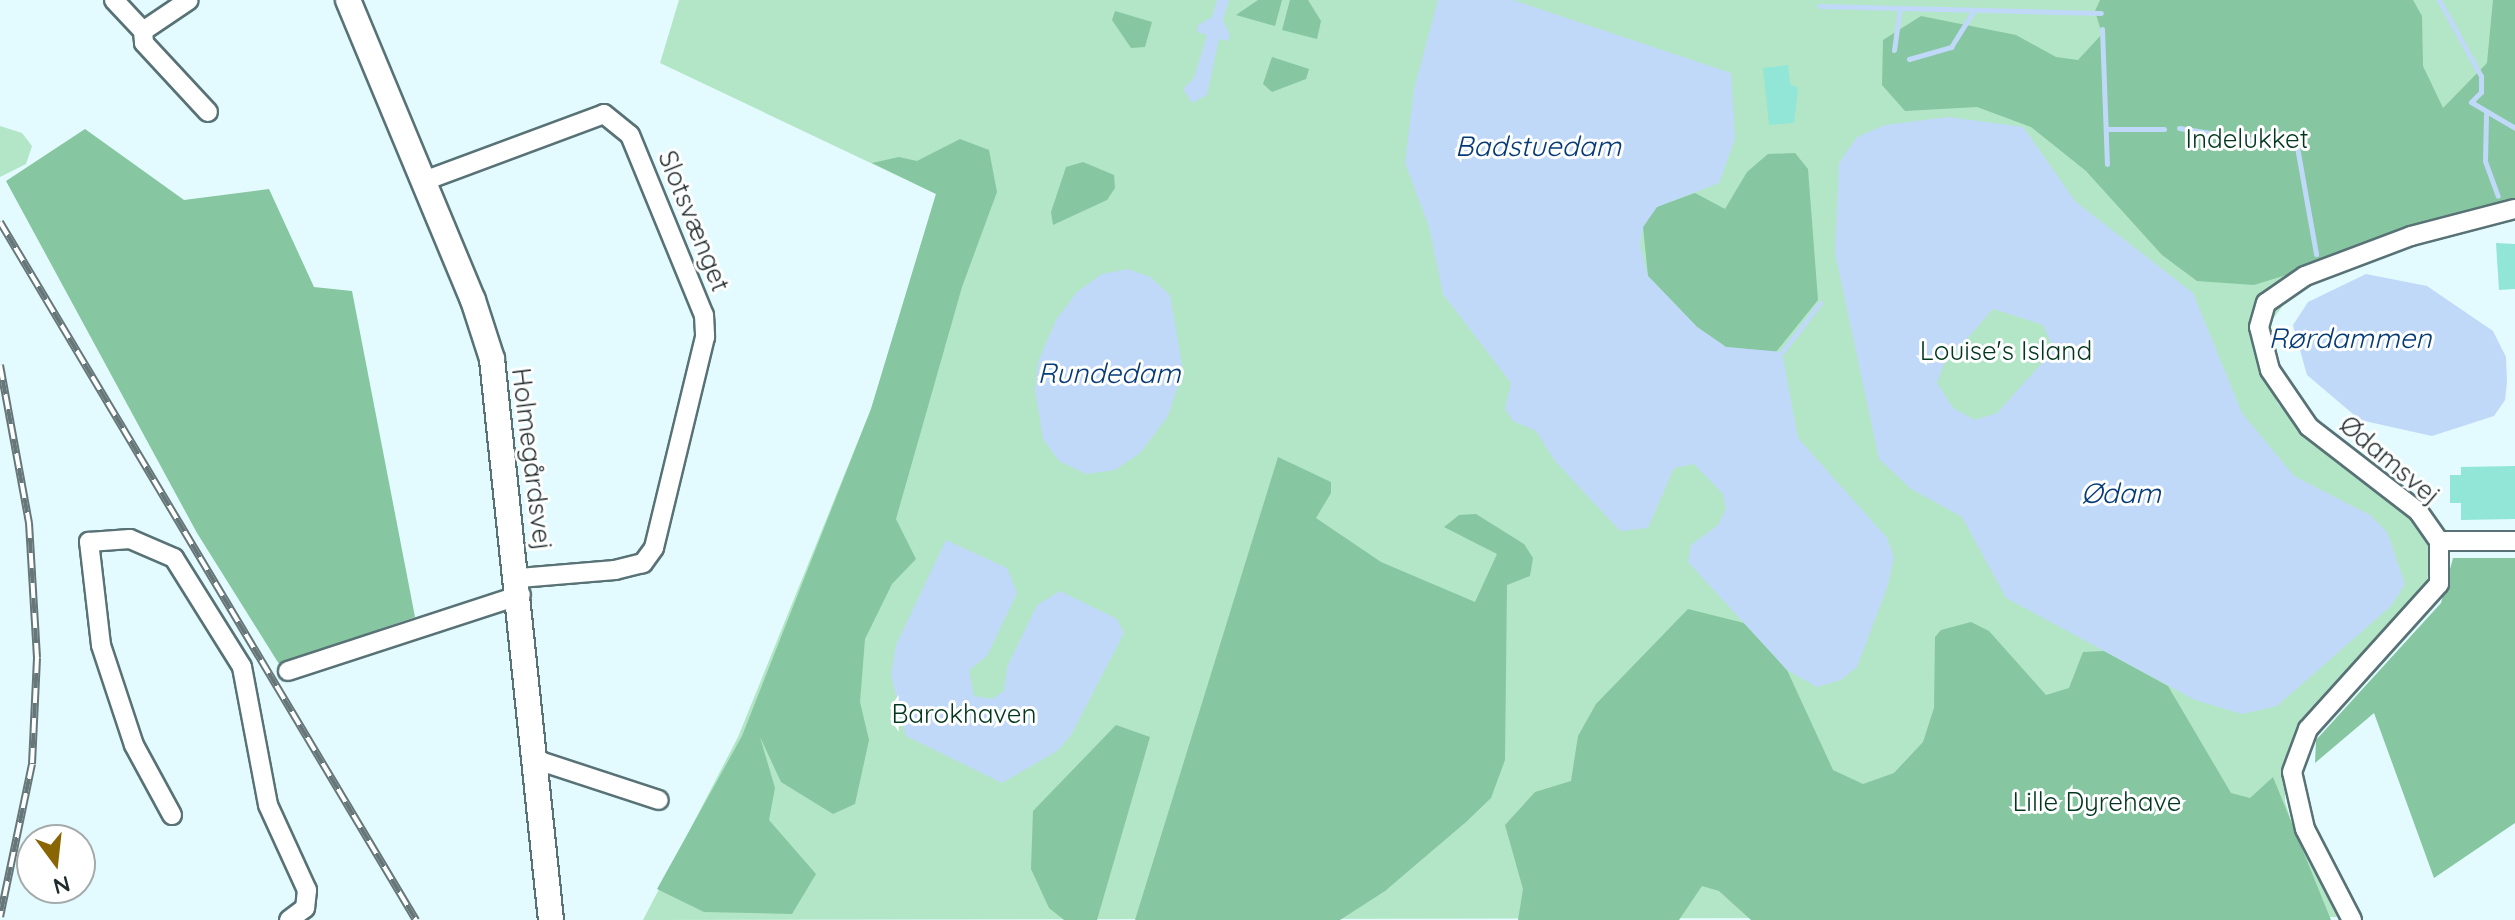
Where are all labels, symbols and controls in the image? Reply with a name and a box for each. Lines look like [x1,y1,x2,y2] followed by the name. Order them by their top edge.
[2185,123,2309,155] park label: Indelukket
[1455,129,1621,163] water label: Badstuedam
[652,146,736,296] street label: Slotsvænget
[2269,321,2431,355] water label: Rørdammen
[1920,335,2092,367] park label: Louise's Island
[1038,356,1180,390] water label: Rundedam
[505,366,559,552] street label: Holmegårdsvej
[2333,409,2447,511] street label: Ødamsvej
[2081,476,2161,510] water label: Ødam
[891,698,1037,730] park label: Barokhaven
[2013,786,2181,818] park label: Lille Dyrehave
[16,824,96,904] north arrow
[50,870,73,901] text: N

